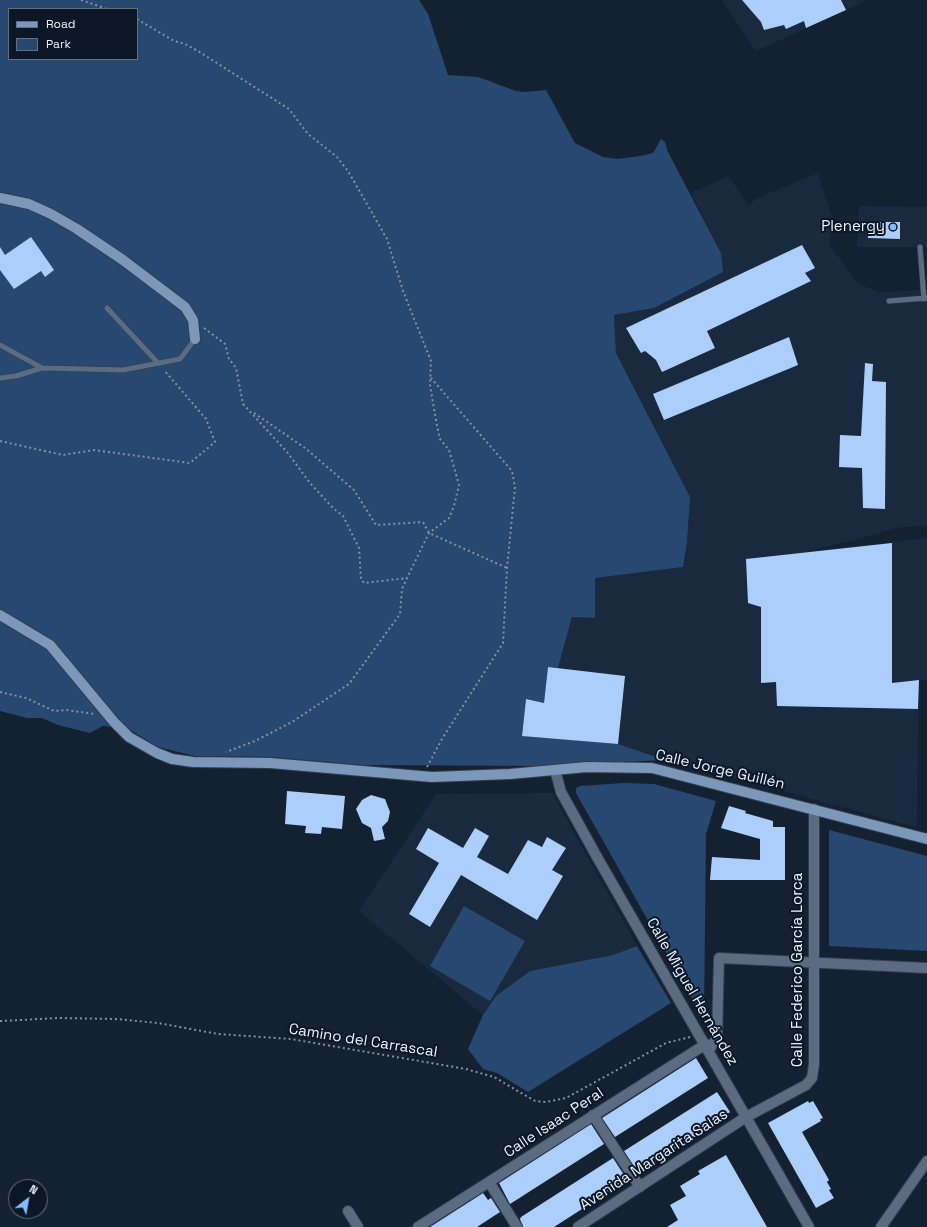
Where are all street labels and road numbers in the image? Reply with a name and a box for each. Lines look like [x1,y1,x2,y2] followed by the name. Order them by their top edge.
[654,746,786,794] street label: Calle Jorge Guillén
[789,873,807,1067] street label: Calle Federico García Lorca
[642,915,742,1069] street label: Calle Miguel Hernández
[287,1020,439,1062] street label: Camino del Carrascal
[501,1084,607,1162] street label: Calle Isaac Peral
[577,1105,731,1215] street label: Avenida Margarita Salas

